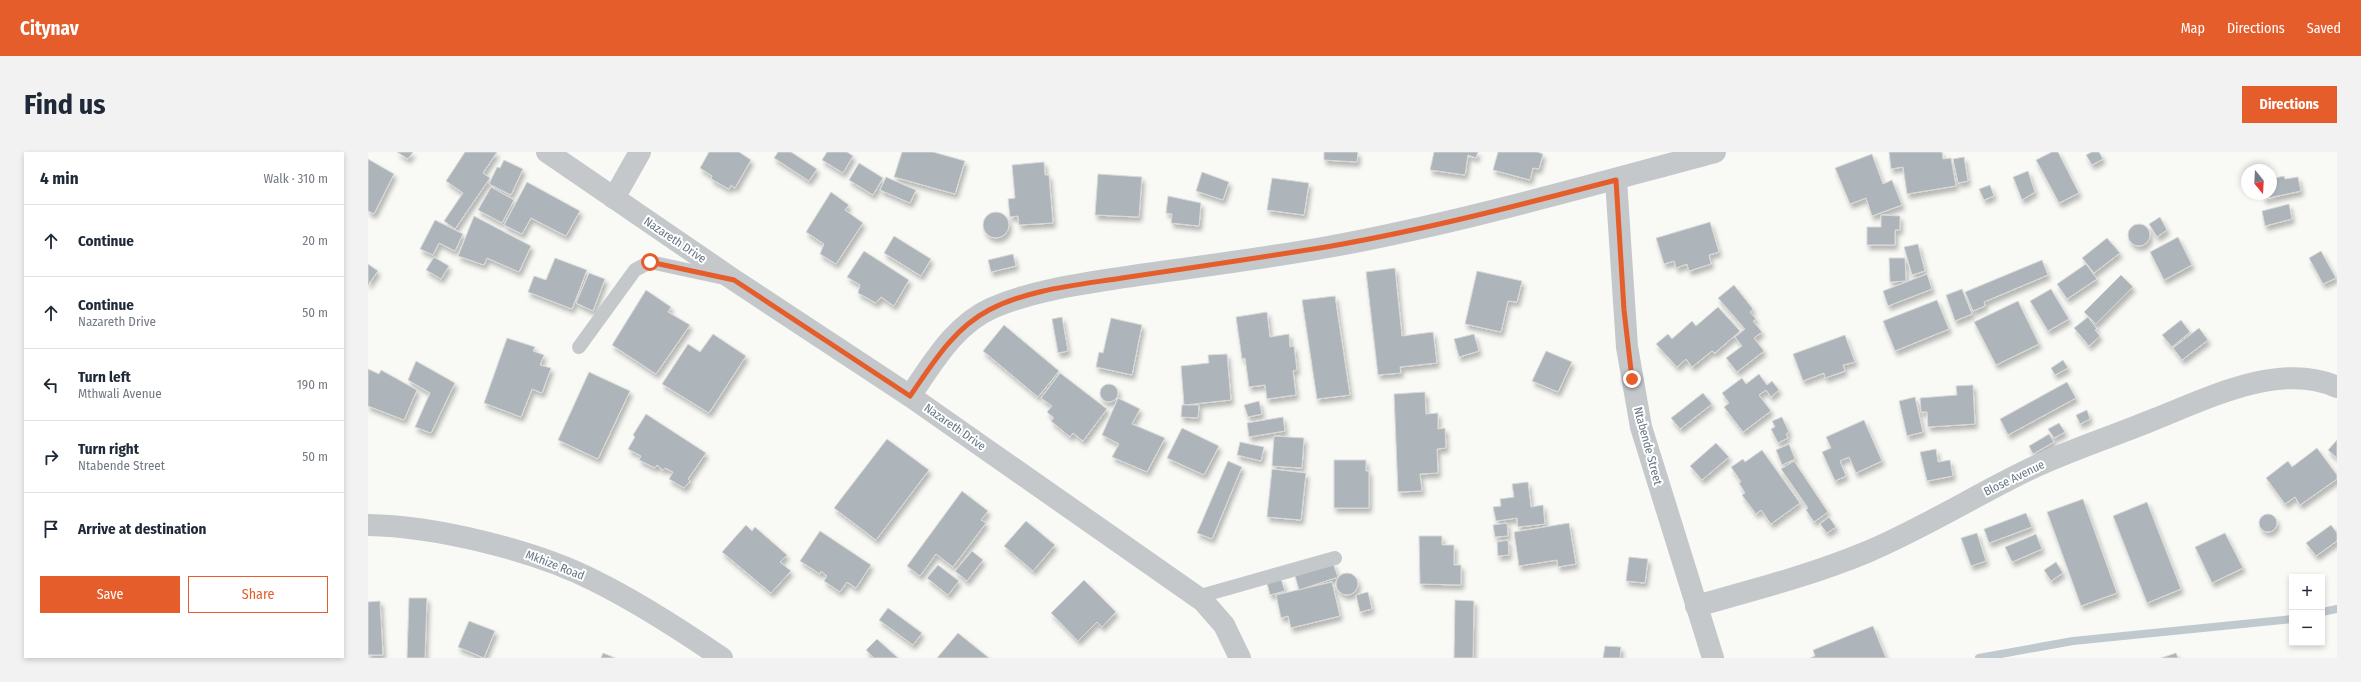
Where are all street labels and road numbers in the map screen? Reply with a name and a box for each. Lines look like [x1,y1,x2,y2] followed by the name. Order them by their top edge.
[641,214,709,266] street label: Nazareth Drive
[922,401,989,453] street label: Nazareth Drive
[1631,405,1665,487] street label: Ntabende Street
[1981,457,2047,499] street label: Blose Avenue
[524,547,586,583] street label: Mkhize Road

